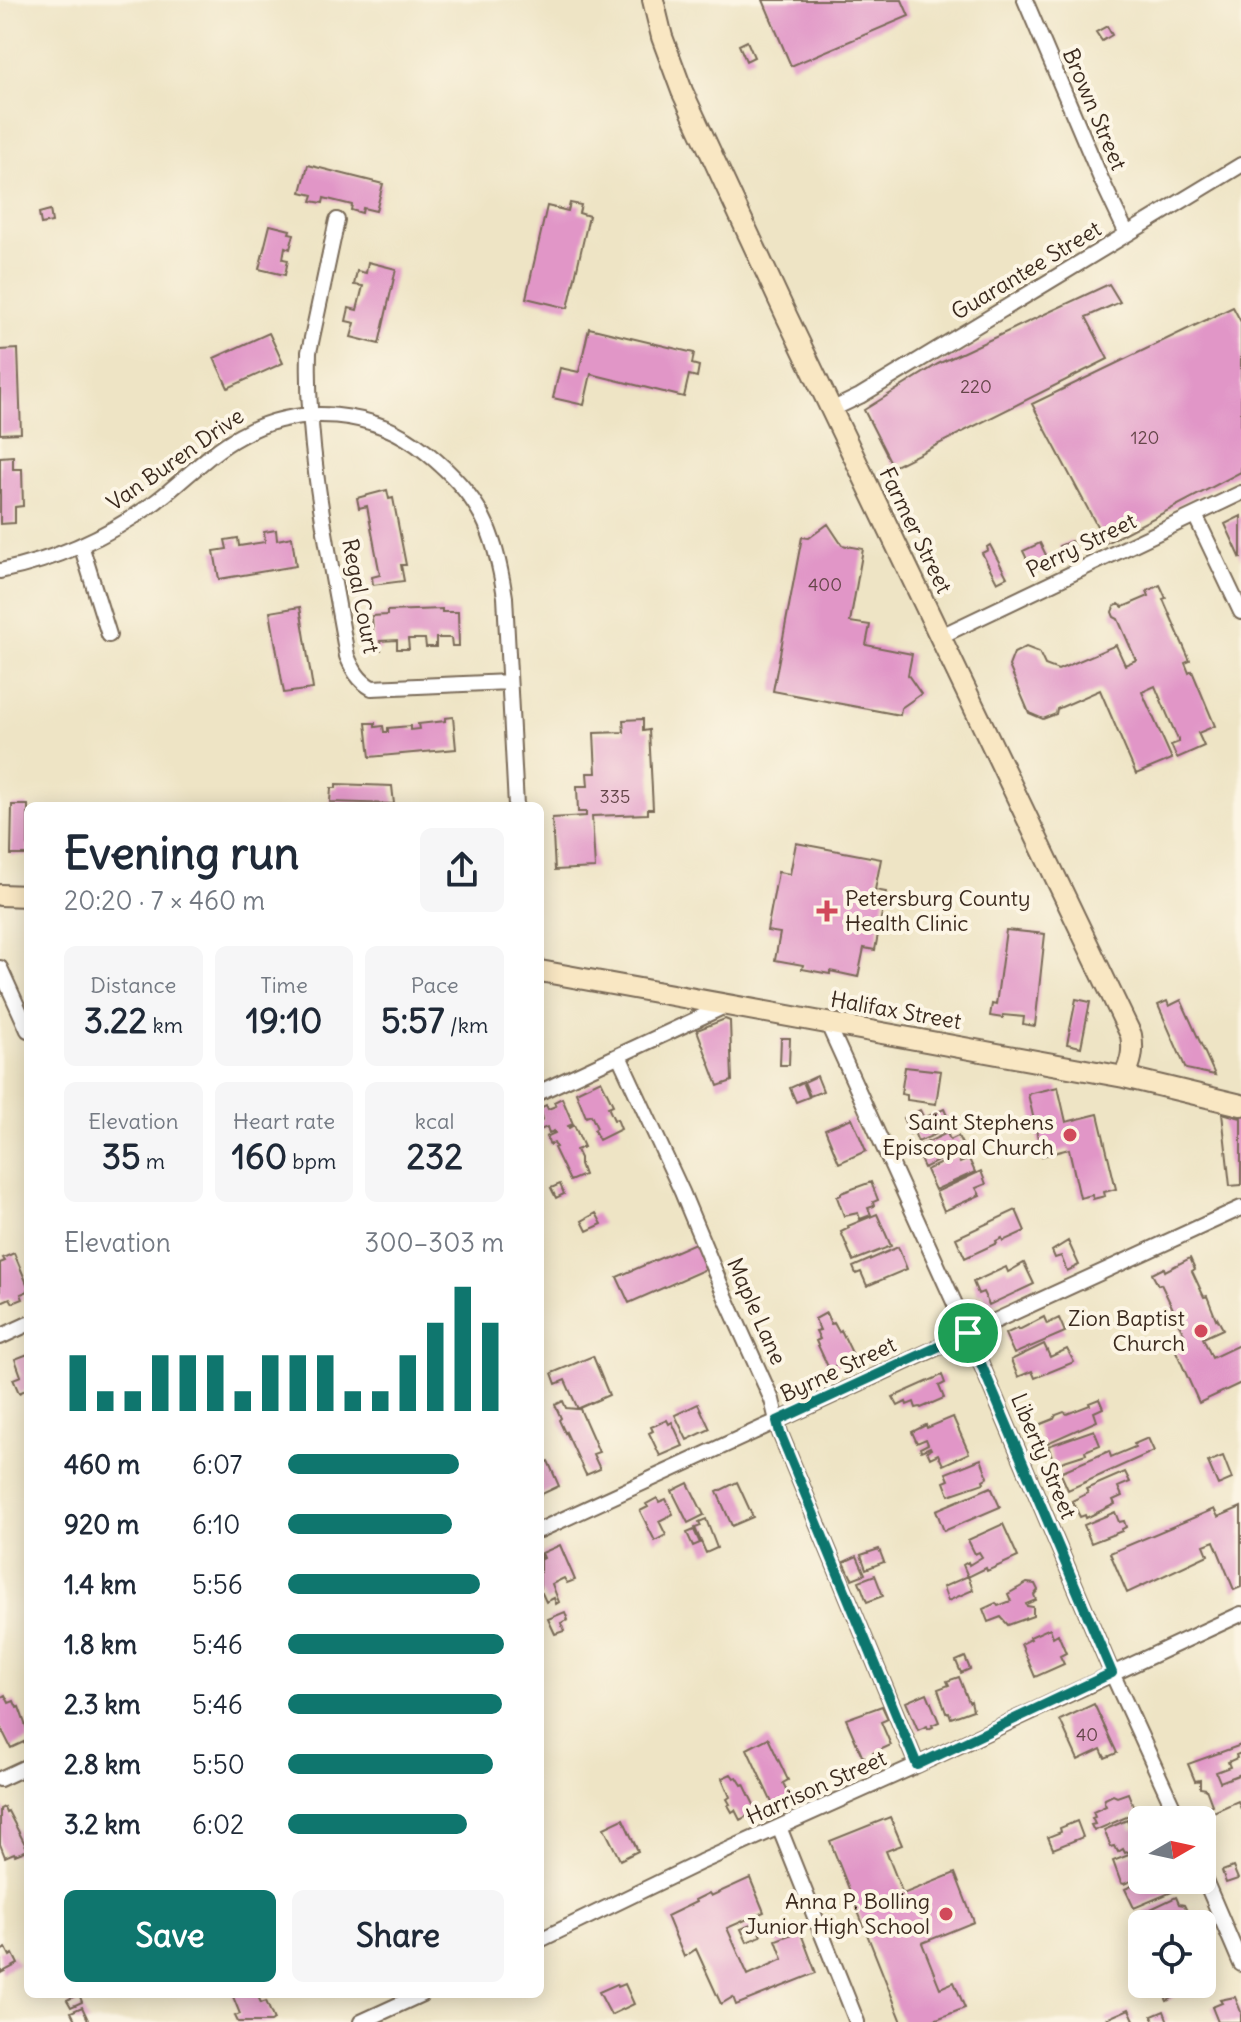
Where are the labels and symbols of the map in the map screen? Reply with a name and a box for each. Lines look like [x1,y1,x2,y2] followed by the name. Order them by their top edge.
[1057,44,1133,174] street label: Brown Street
[946,214,1106,326] street label: Guarantee Street
[960,375,992,398] house number: 220
[101,401,249,517] street label: Van Buren Drive
[1131,426,1159,449] house number: 120
[873,462,959,598] street label: Farmer Street
[1022,506,1140,584] street label: Perry Street
[336,536,386,656] street label: Regal Court
[808,573,842,596] house number: 400
[600,785,630,808] house number: 335
[845,884,1030,937] place label: Petersburg County Health Clinic
[816,900,838,922] marker: Petersburg County Health Clinic
[828,985,964,1035] street label: Halifax Street
[883,1108,1054,1161] place label: Saint Stephens Episcopal Church
[1061,1126,1079,1144] marker: Saint Stephens Episcopal Church
[721,1253,793,1369] street label: Maple Lane
[934,1299,1002,1367] pin
[1068,1304,1185,1357] place label: Zion Baptist Church
[1192,1322,1210,1340] marker: Zion Baptist Church
[776,1330,900,1408] street label: Byrne Street
[1005,1389,1083,1523] street label: Liberty Street
[1076,1723,1098,1746] house number: 40
[742,1744,890,1830] street label: Harrison Street
[1128,1806,1216,1894] north arrow
[745,1887,930,1940] place label: Anna P. Bolling Junior High School
[937,1905,955,1923] marker: Anna P. Bolling Junior High School

